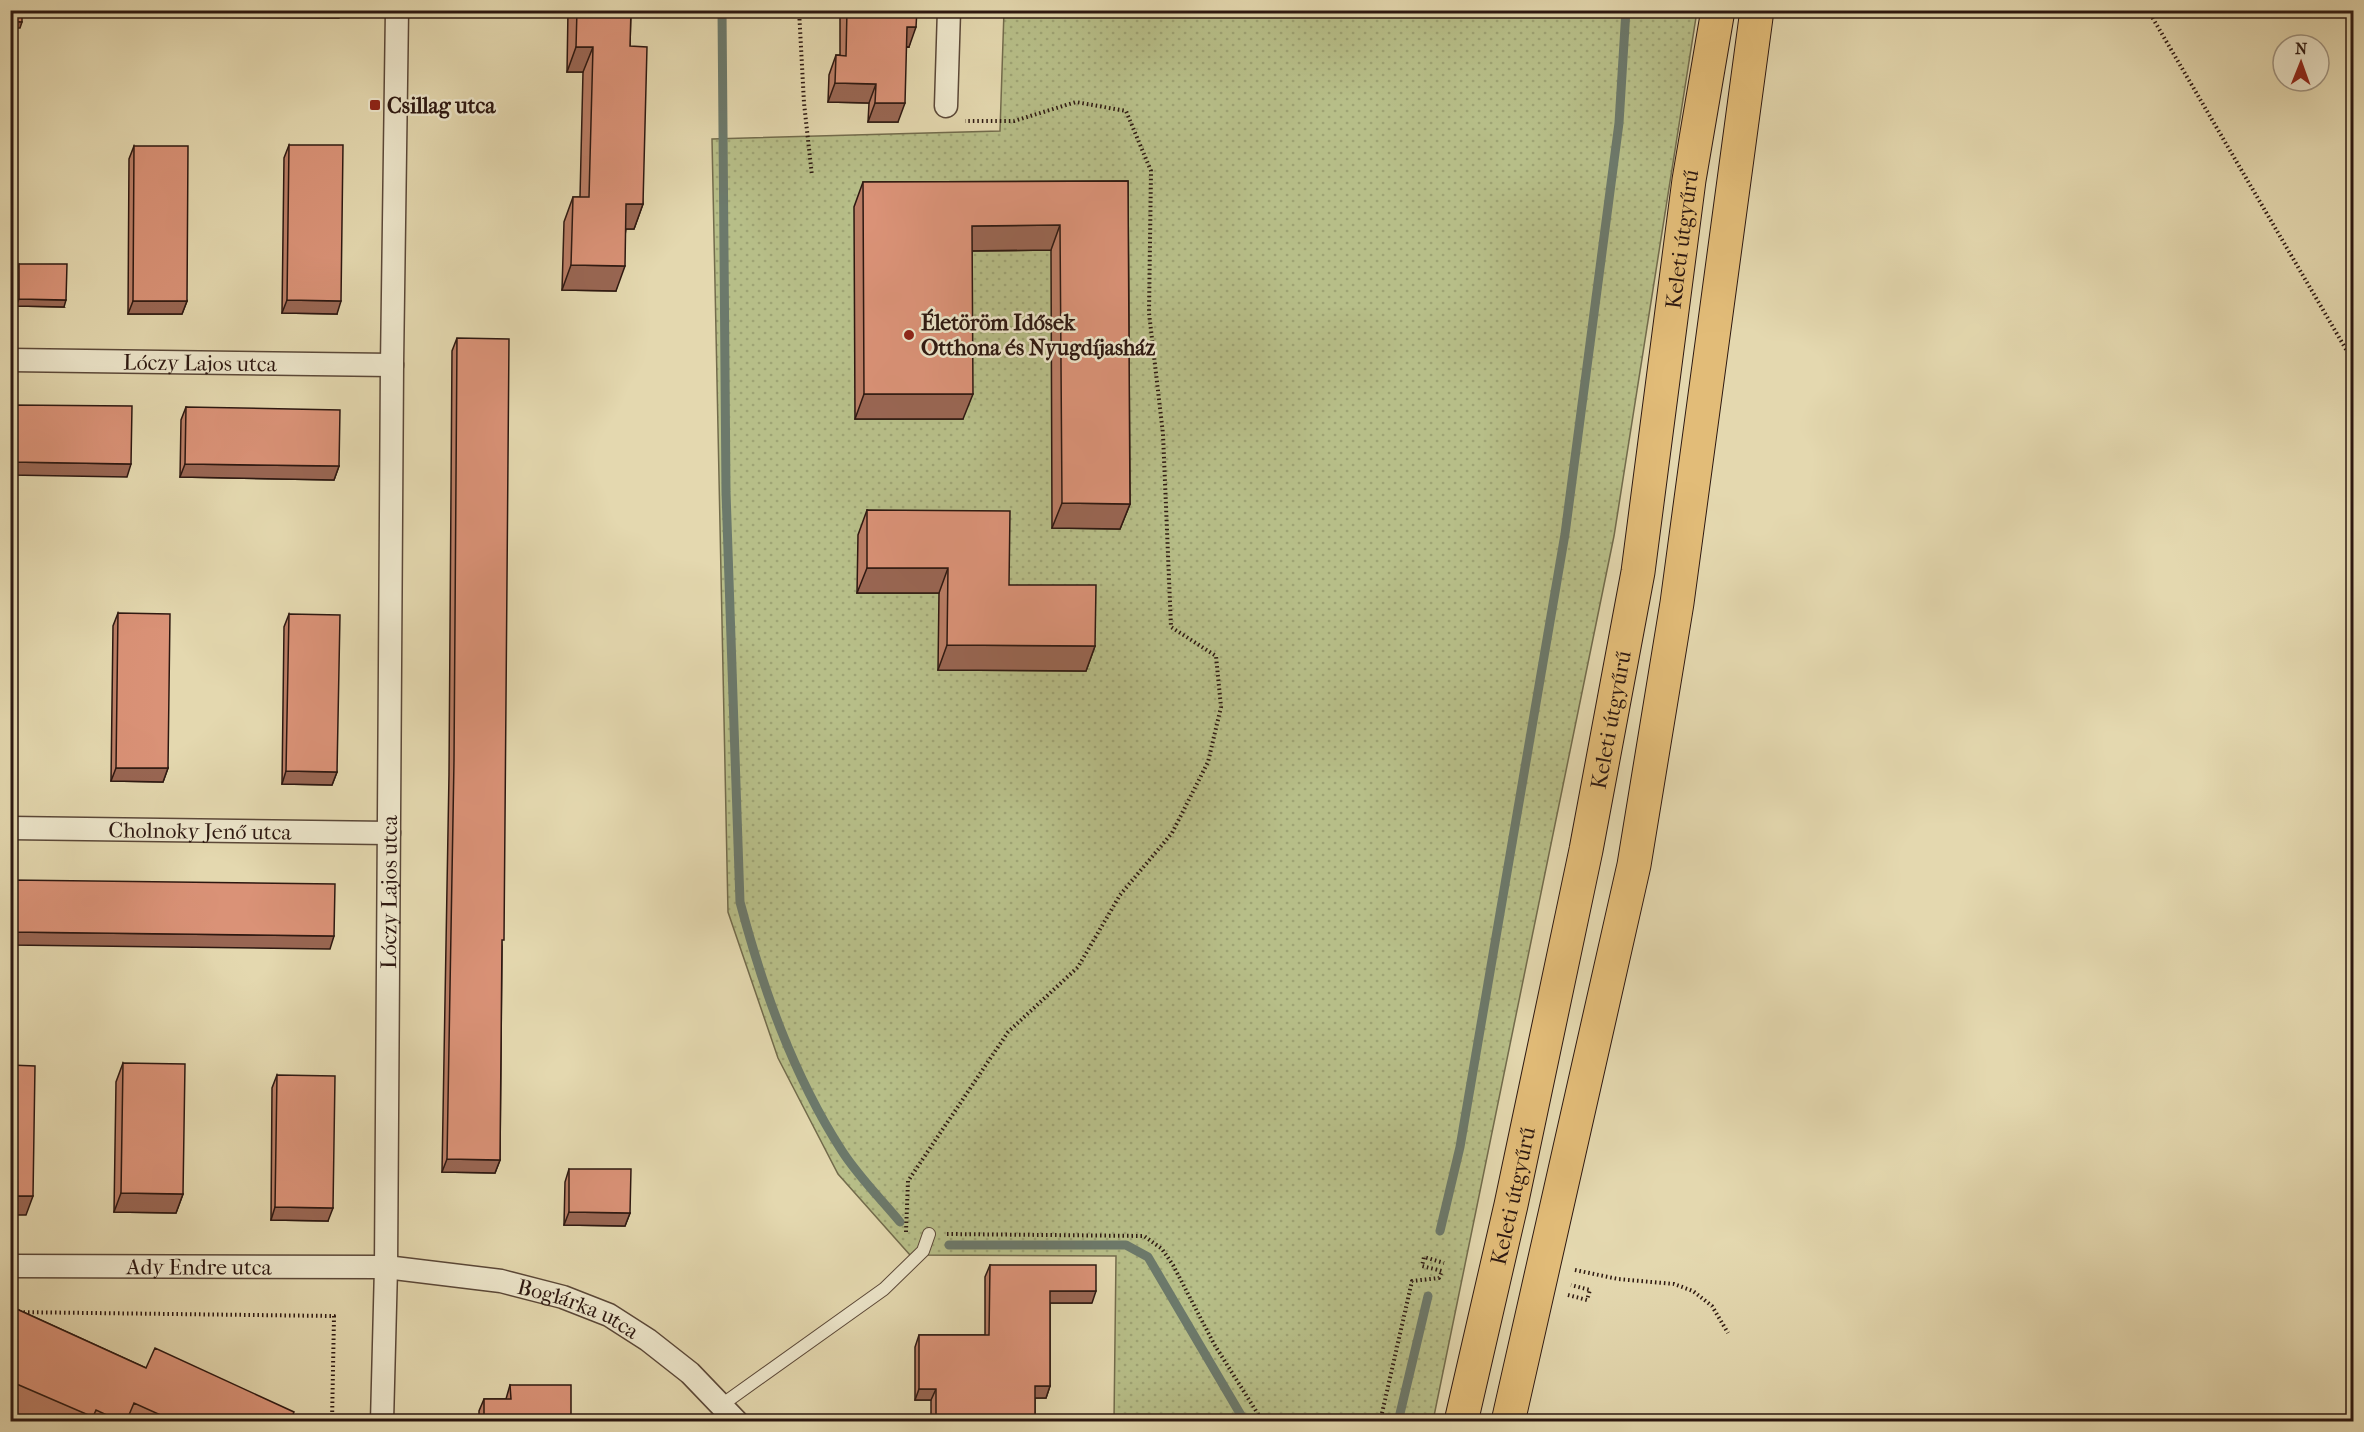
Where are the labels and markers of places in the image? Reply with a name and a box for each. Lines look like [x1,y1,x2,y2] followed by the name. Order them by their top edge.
[387,93,496,119] place label: Csillag utca
[368,98,382,112] marker: Csillag utca
[921,308,1156,361] place label: Életöröm Idősek Otthona és Nyugdíjasház
[902,328,916,342] marker: Életöröm Idősek Otthona és Nyugdíjasház

